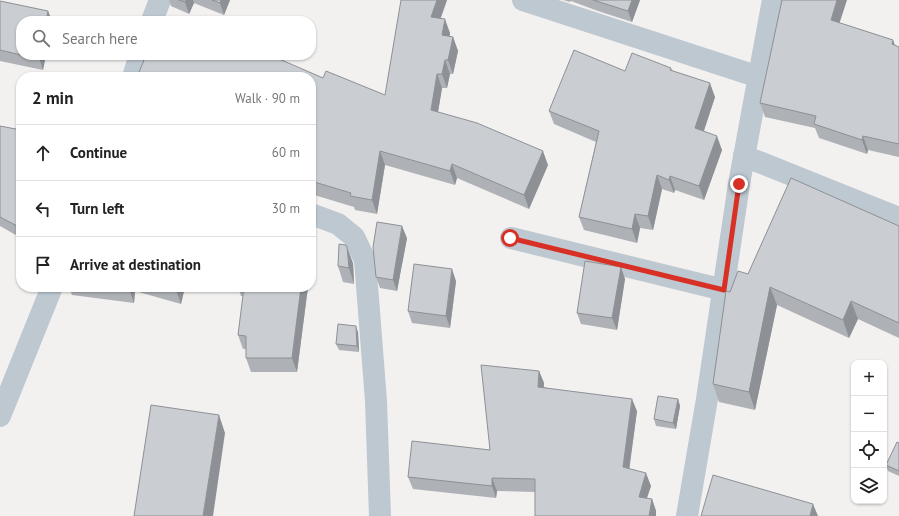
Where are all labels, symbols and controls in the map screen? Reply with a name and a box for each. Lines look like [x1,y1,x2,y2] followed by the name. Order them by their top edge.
[16,16,316,60] search box
[30,27,52,49] icon: search
[62,29,138,48] text: Search here
[32,87,73,109] text: 2 min
[235,90,300,107] text: Walk · 90 m
[32,142,54,164] icon: ahead
[70,143,127,162] text: Continue
[272,144,300,161] text: 60 m
[730,175,748,193] route end
[32,198,54,220] icon: left
[70,199,124,218] text: Turn left
[272,200,300,217] text: 30 m
[501,229,519,247] route start
[32,254,54,276] icon: arrive
[70,255,201,274] text: Arrive at destination
[851,360,887,504] map controls
[851,360,887,396] button: +
[851,396,887,432] button: −
[851,432,887,468] button: locate
[851,468,887,504] button: layers

